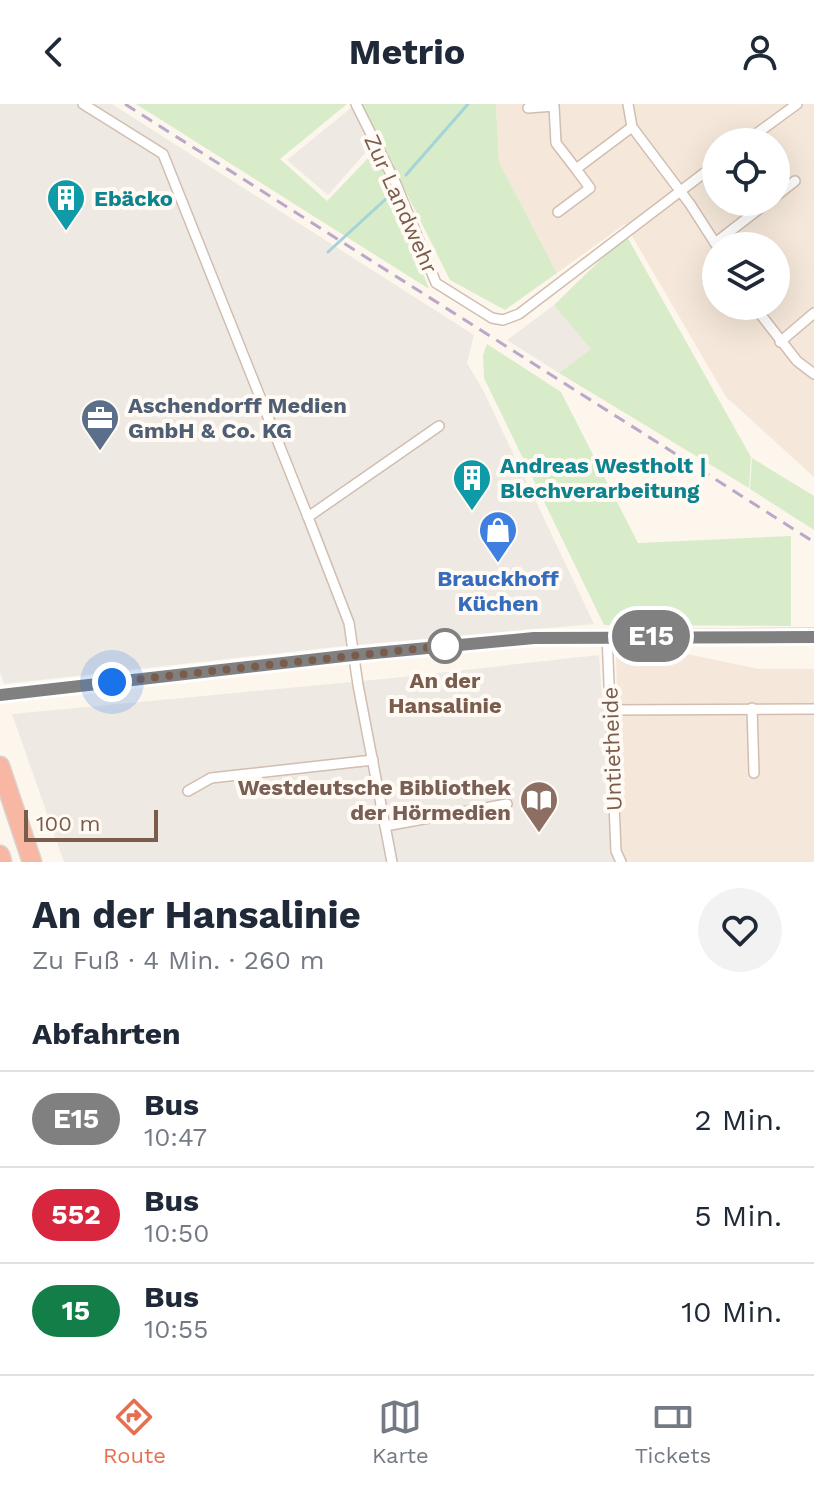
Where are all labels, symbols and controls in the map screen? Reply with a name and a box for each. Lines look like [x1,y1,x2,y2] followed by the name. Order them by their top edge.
[32,30,76,74] icon: back
[738,30,782,74] icon: person
[349,31,465,73] text: Metrio
[702,128,790,320] map controls
[702,128,790,216] button: locate
[359,131,443,277] street label: Zur Landwehr
[45,177,87,232] building icon: Ebäcko
[94,186,173,211] place label: Ebäcko
[702,232,790,320] button: layers
[128,393,347,443] place label: Aschendorff Medien GmbH & Co. KG
[79,397,121,452] office icon: Aschendorff Medien GmbH & Co. KG
[500,453,706,503] place label: Andreas Westholt | Blechverarbeitung
[451,457,493,512] building icon: Andreas Westholt | Blechverarbeitung
[477,509,519,564] shop icon: Brauckhoff Küchen
[437,566,559,616] place label: Brauckhoff Küchen
[605,610,697,662] line badge: E15
[628,619,674,652] text: E15
[428,629,462,663] marker: An der Hansalinie
[92,662,132,702] your location
[388,668,502,718] place label: An der Hansalinie
[597,686,627,812] street label: Untietheide
[238,775,511,825] place label: Westdeutsche Bibliothek der Hörmedien
[518,779,560,834] library icon: Westdeutsche Bibliothek der Hörmedien
[24,806,158,842] scale bar
[36,811,100,836] text: 100 m
[698,888,782,972] button: heart
[32,893,361,937] text: An der Hansalinie
[32,945,325,975] text: Zu Fuß · 4 Min. · 260 m
[32,1016,181,1051] text: Abfahrten
[144,1087,199,1122] text: Bus
[53,1102,99,1135] text: E15
[694,1102,782,1137] text: 2 Min.
[144,1122,207,1152] text: 10:47
[144,1183,199,1218] text: Bus
[51,1198,101,1231] text: 552
[694,1198,782,1233] text: 5 Min.
[144,1218,209,1248] text: 10:50
[144,1279,199,1314] text: Bus
[62,1294,90,1327] text: 15
[681,1294,782,1329] text: 10 Min.
[144,1314,208,1344] text: 10:55
[103,1395,166,1468] tab: Route
[372,1395,429,1468] tab: Karte
[635,1395,711,1468] tab: Tickets

